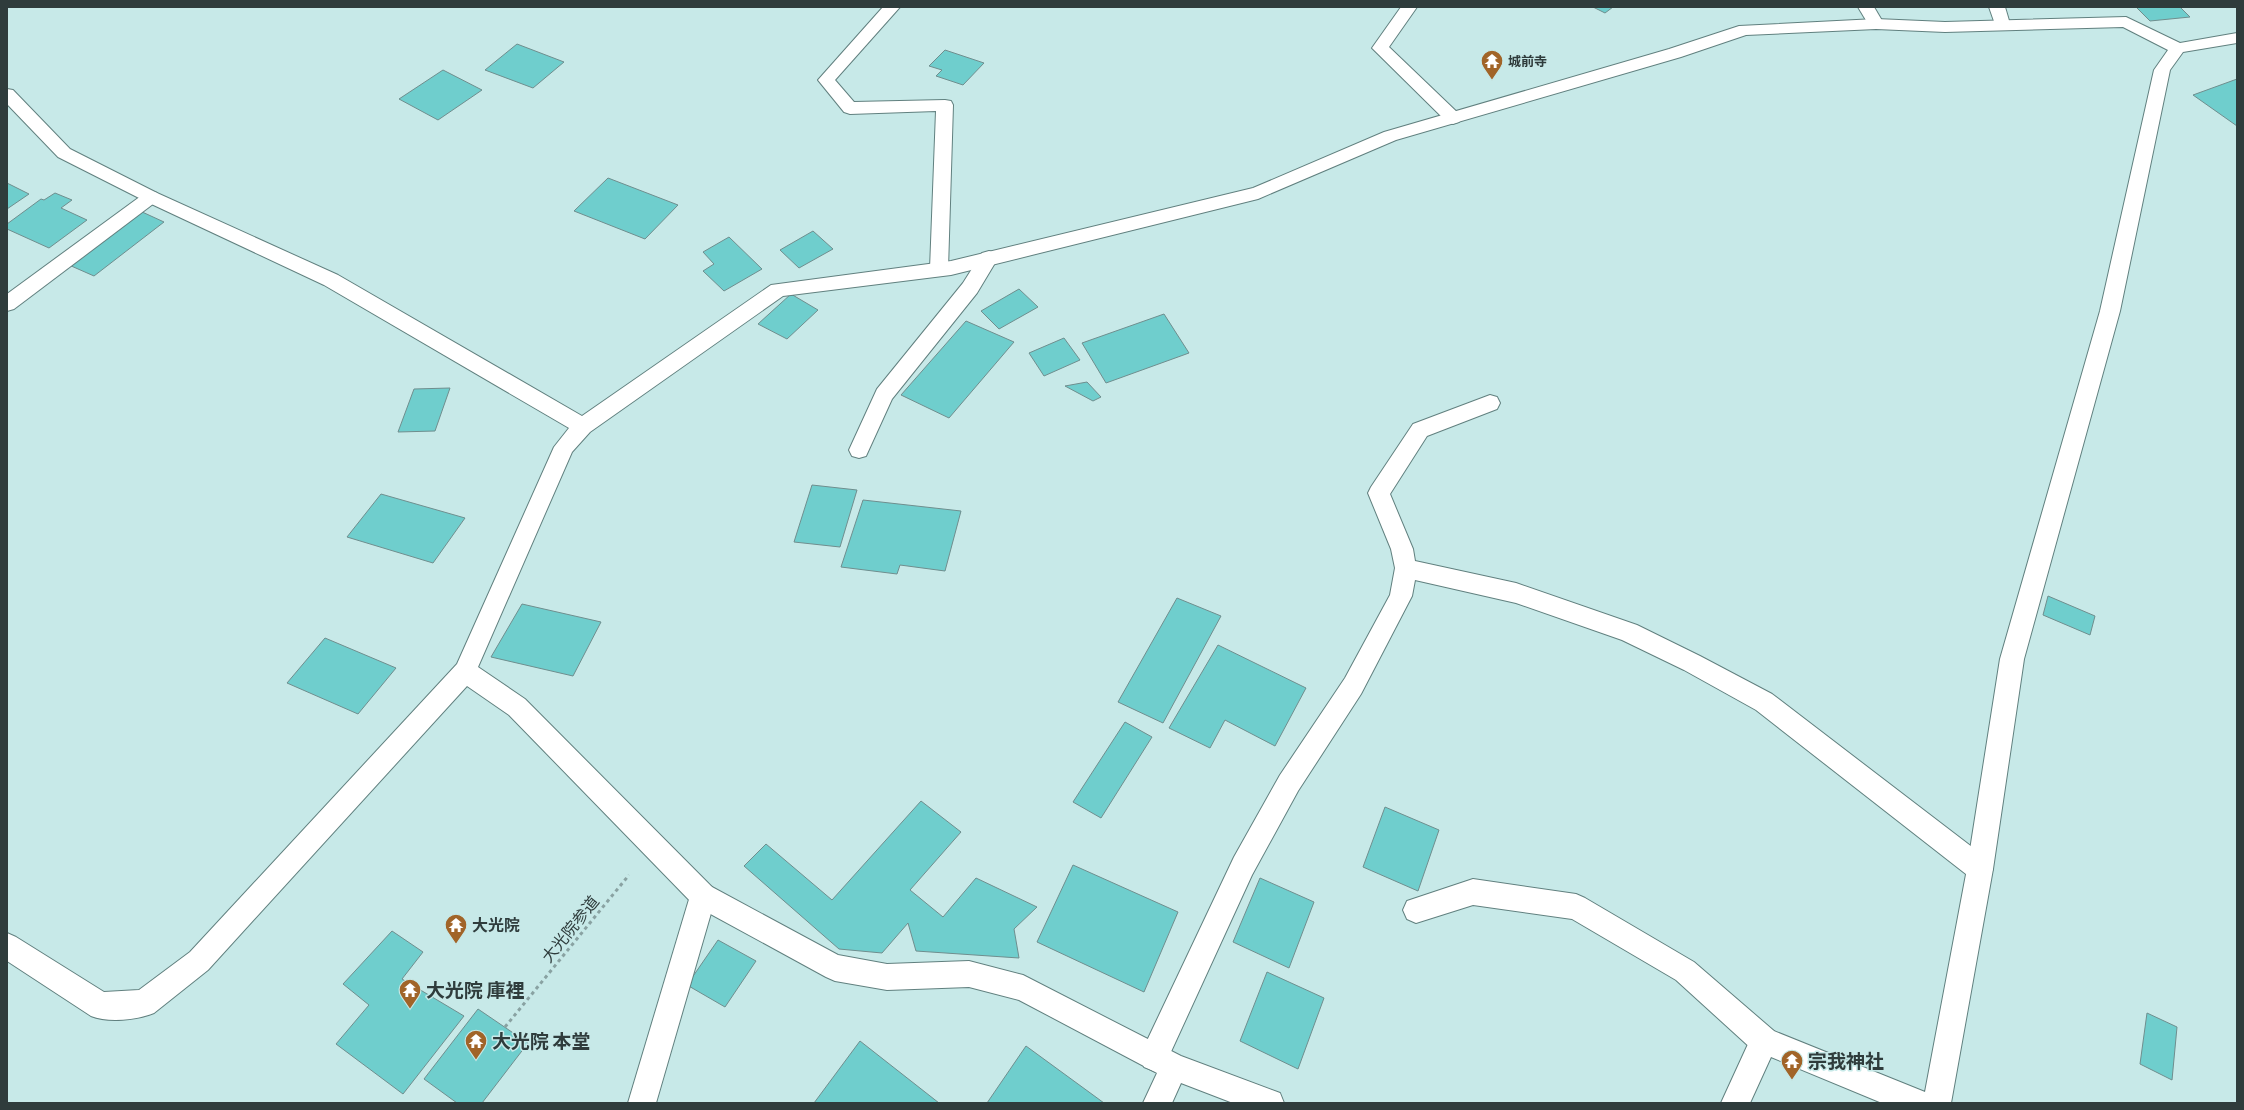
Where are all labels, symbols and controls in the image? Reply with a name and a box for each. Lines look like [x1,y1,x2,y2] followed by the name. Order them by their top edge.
[1479,48,1505,81] temple icon: 城前寺
[1508,54,1547,69] place label: 城前寺
[538,892,603,966] street label: 大光院参道
[443,912,469,945] temple icon: 大光院
[472,916,520,935] place label: 大光院
[397,977,423,1010] temple icon: 大光院 庫裡
[426,979,525,1002] place label: 大光院 庫裡
[463,1028,489,1061] temple icon: 大光院 本堂
[492,1030,591,1053] place label: 大光院 本堂
[1779,1048,1805,1081] temple icon: 宗我神社
[1808,1050,1884,1073] place label: 宗我神社

